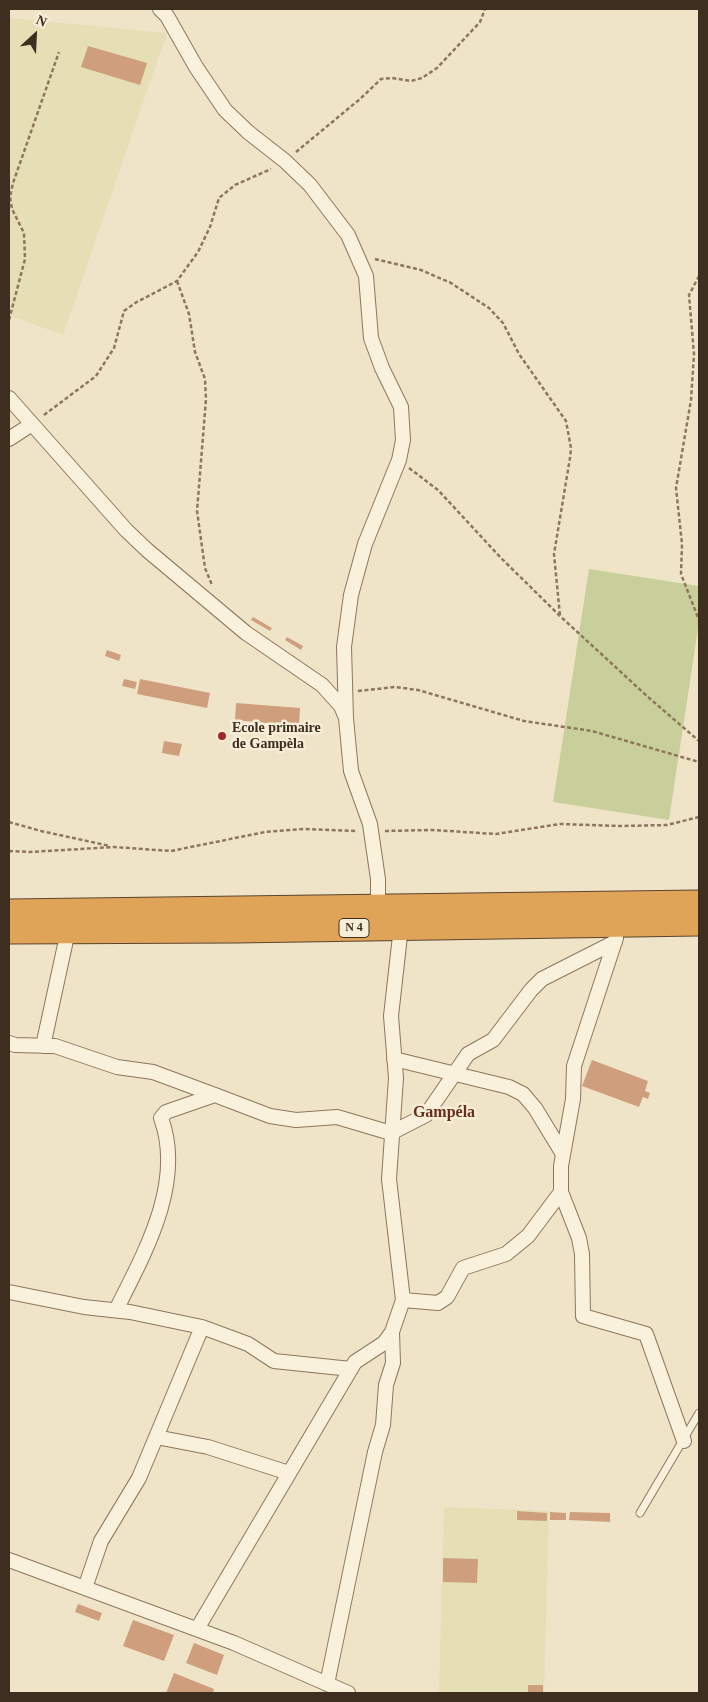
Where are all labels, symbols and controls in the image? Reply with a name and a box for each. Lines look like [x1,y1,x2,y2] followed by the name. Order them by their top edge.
[10,10,60,60] north arrow
[34,12,49,30] text: N
[232,720,321,752] place label: Ecole primaire de Gampèla
[216,730,228,742] marker: Ecole primaire de Gampèla
[339,918,369,938] road number: N 4
[413,1103,475,1123] district label: Gampéla

